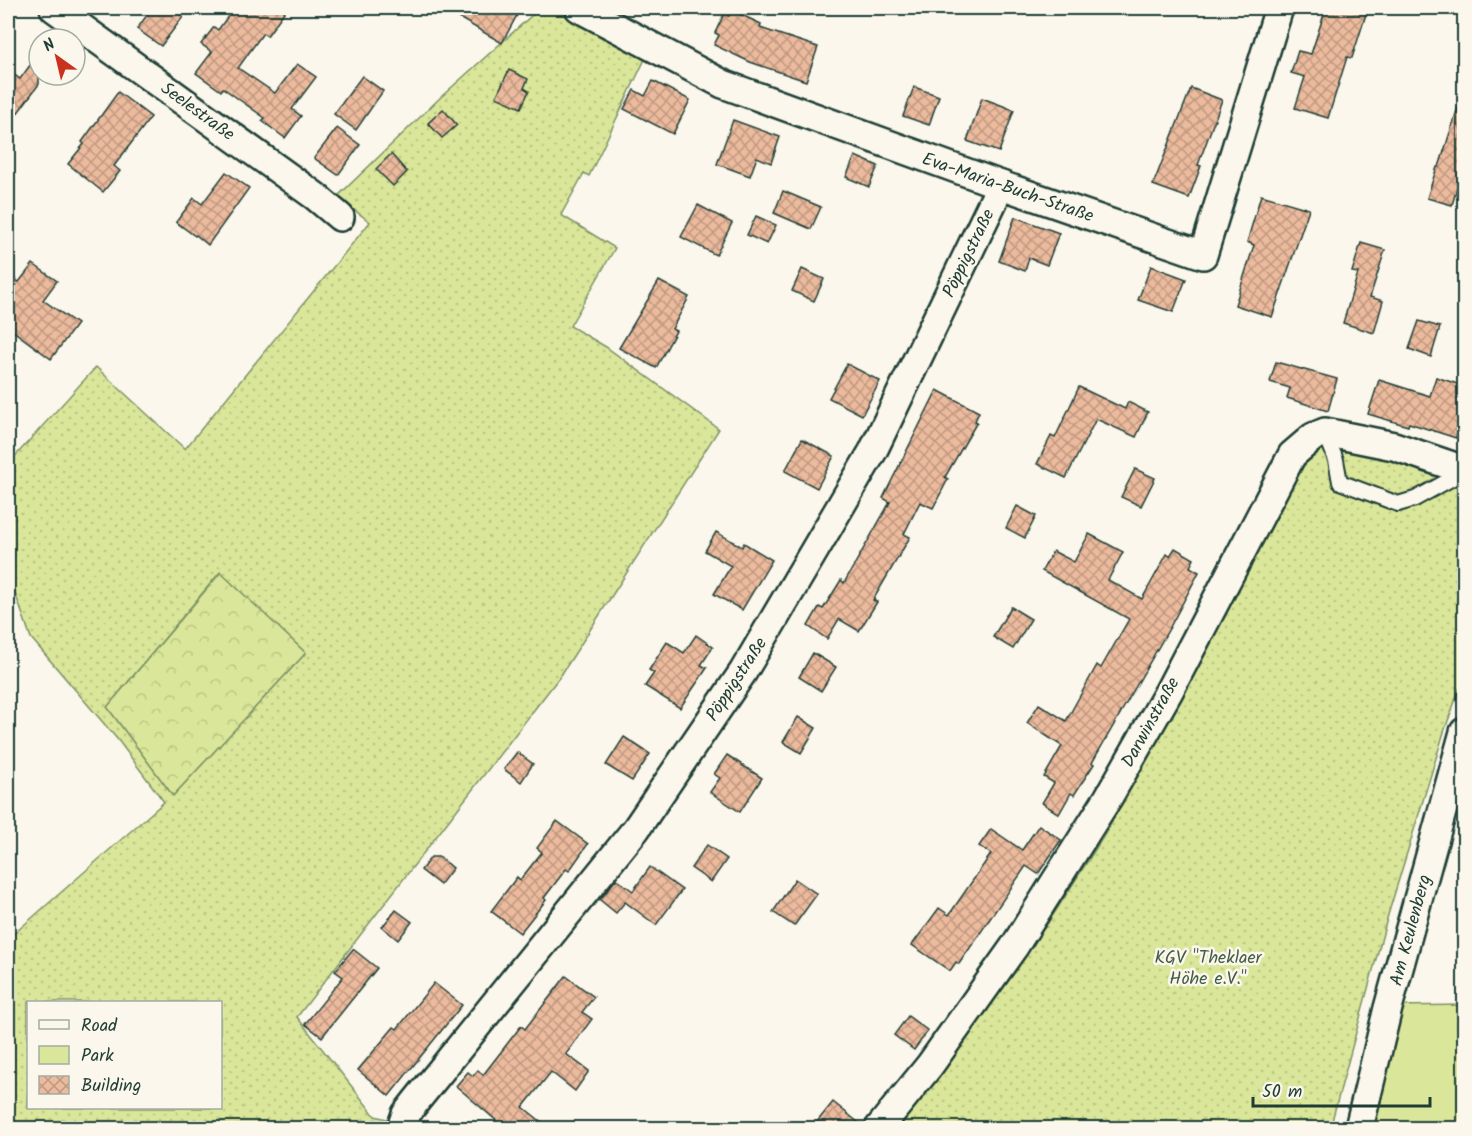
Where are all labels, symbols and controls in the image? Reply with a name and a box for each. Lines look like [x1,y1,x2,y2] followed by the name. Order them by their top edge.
[27,27,87,87] north arrow
[38,33,61,59] text: N
[154,75,240,149] street label: Seelestraße
[918,145,1097,231] street label: Eva-Maria-Buch-Straße
[935,204,1003,303] street label: Pöppigstraße
[699,632,775,728] street label: Pöppigstraße
[1114,672,1188,773] street label: Darwinstraße
[1383,872,1440,989] street label: Am Keulenberg
[1154,944,1263,994] park label: KGV "Theklaer Höhe e.V."
[27,1001,222,1109] legend
[81,1012,118,1041] text: Road
[81,1042,114,1071] text: Park
[1253,1070,1430,1108] scale bar
[81,1072,141,1101] text: Building
[1262,1078,1302,1107] text: 50 m

